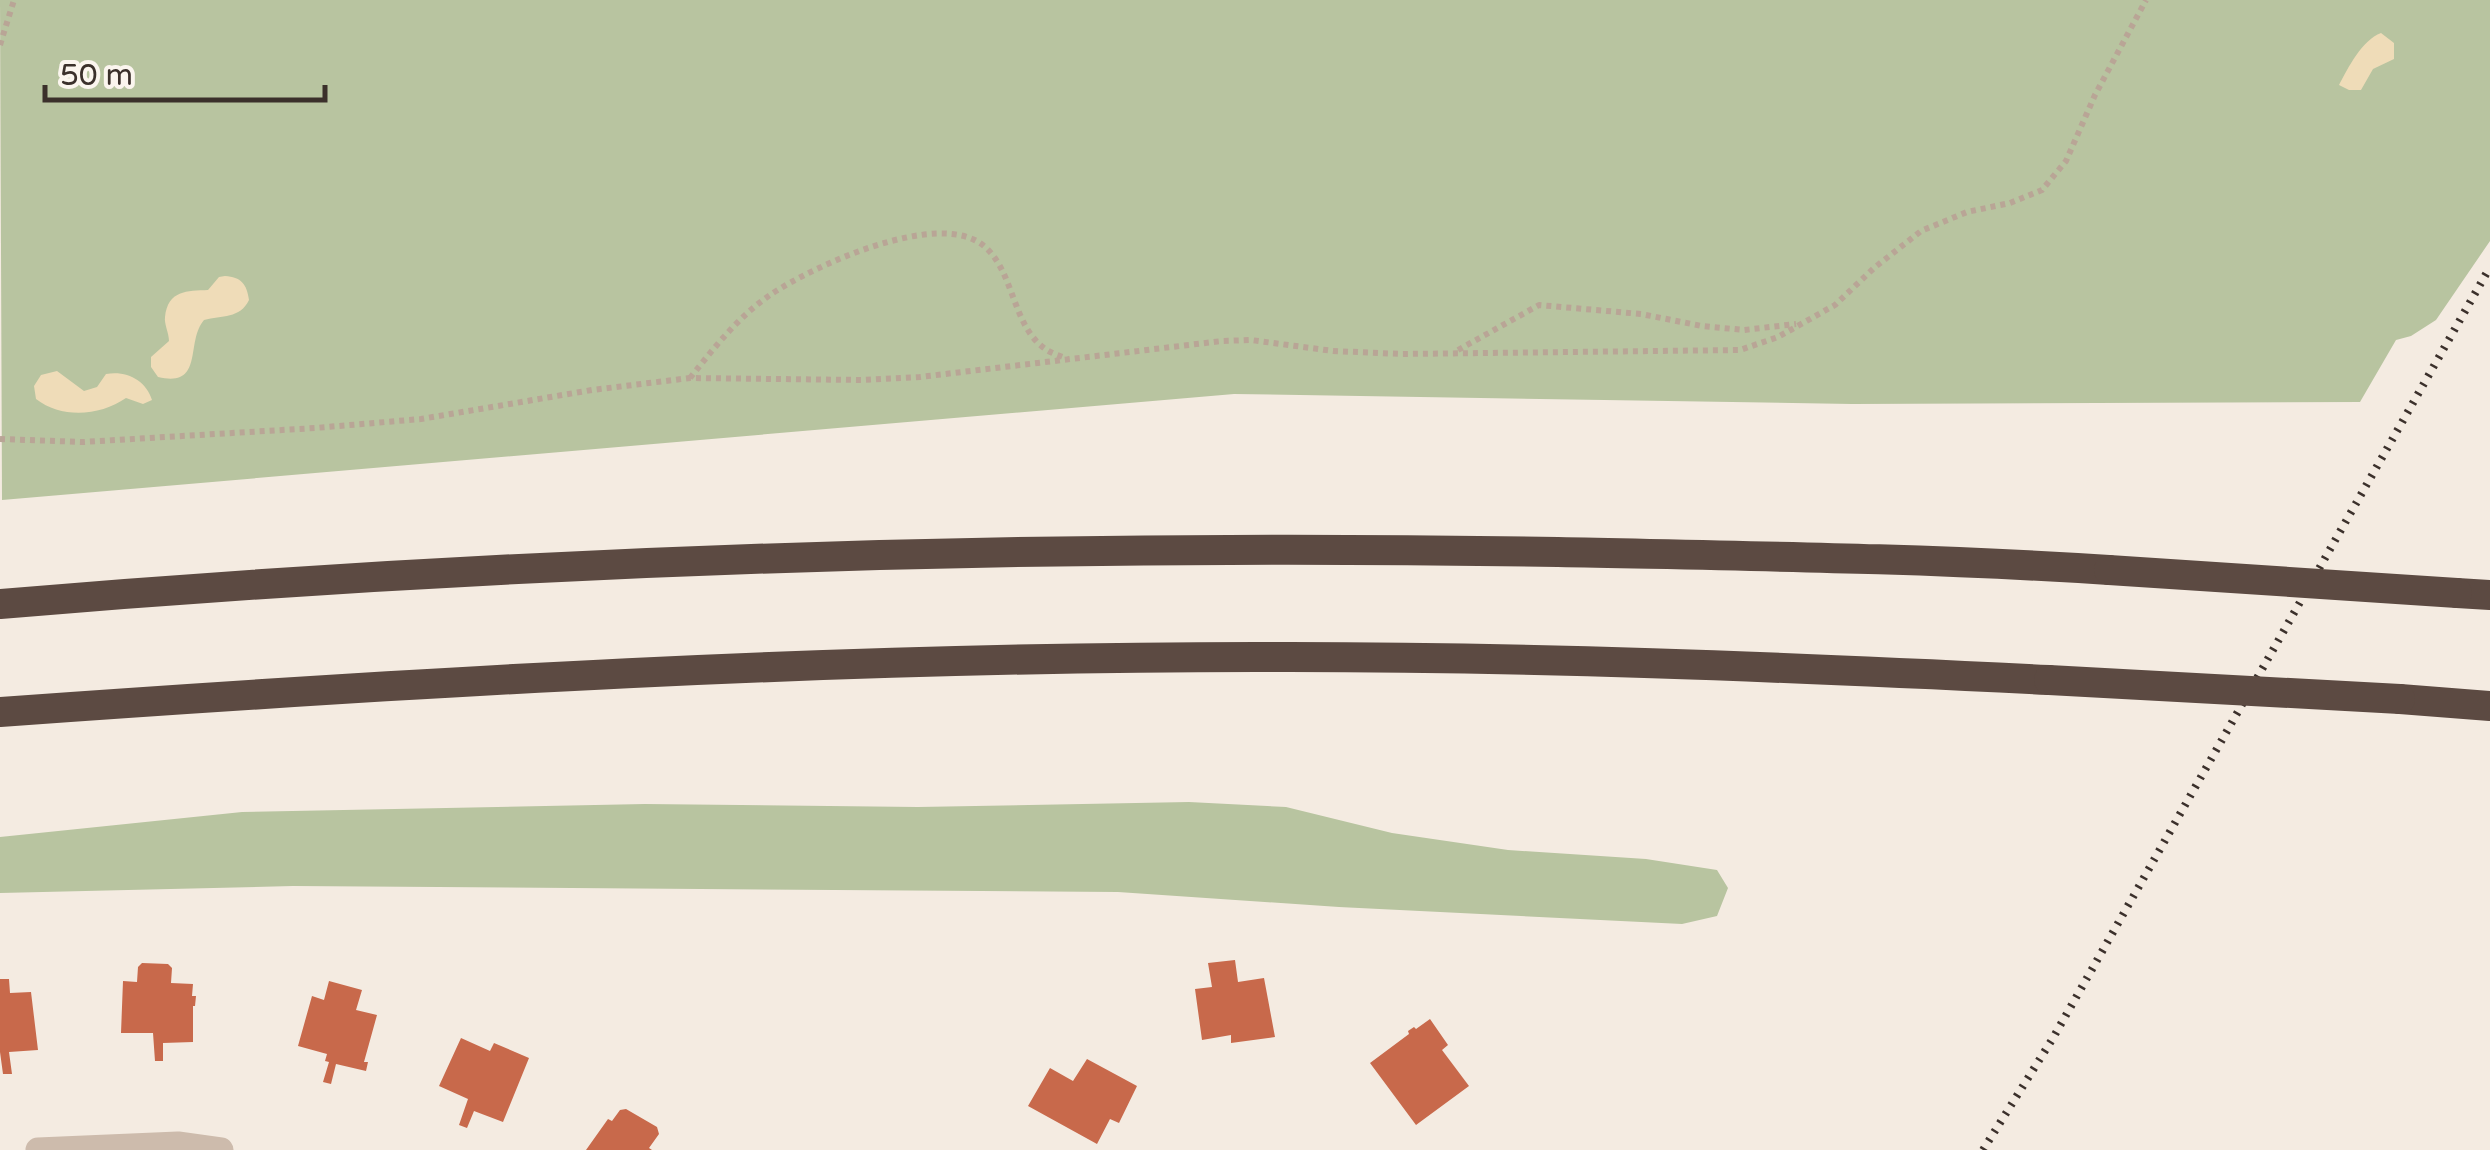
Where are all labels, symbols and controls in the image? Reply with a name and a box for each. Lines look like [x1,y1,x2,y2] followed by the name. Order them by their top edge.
[45,40,325,102] scale bar
[60,57,133,94] text: 50 m

